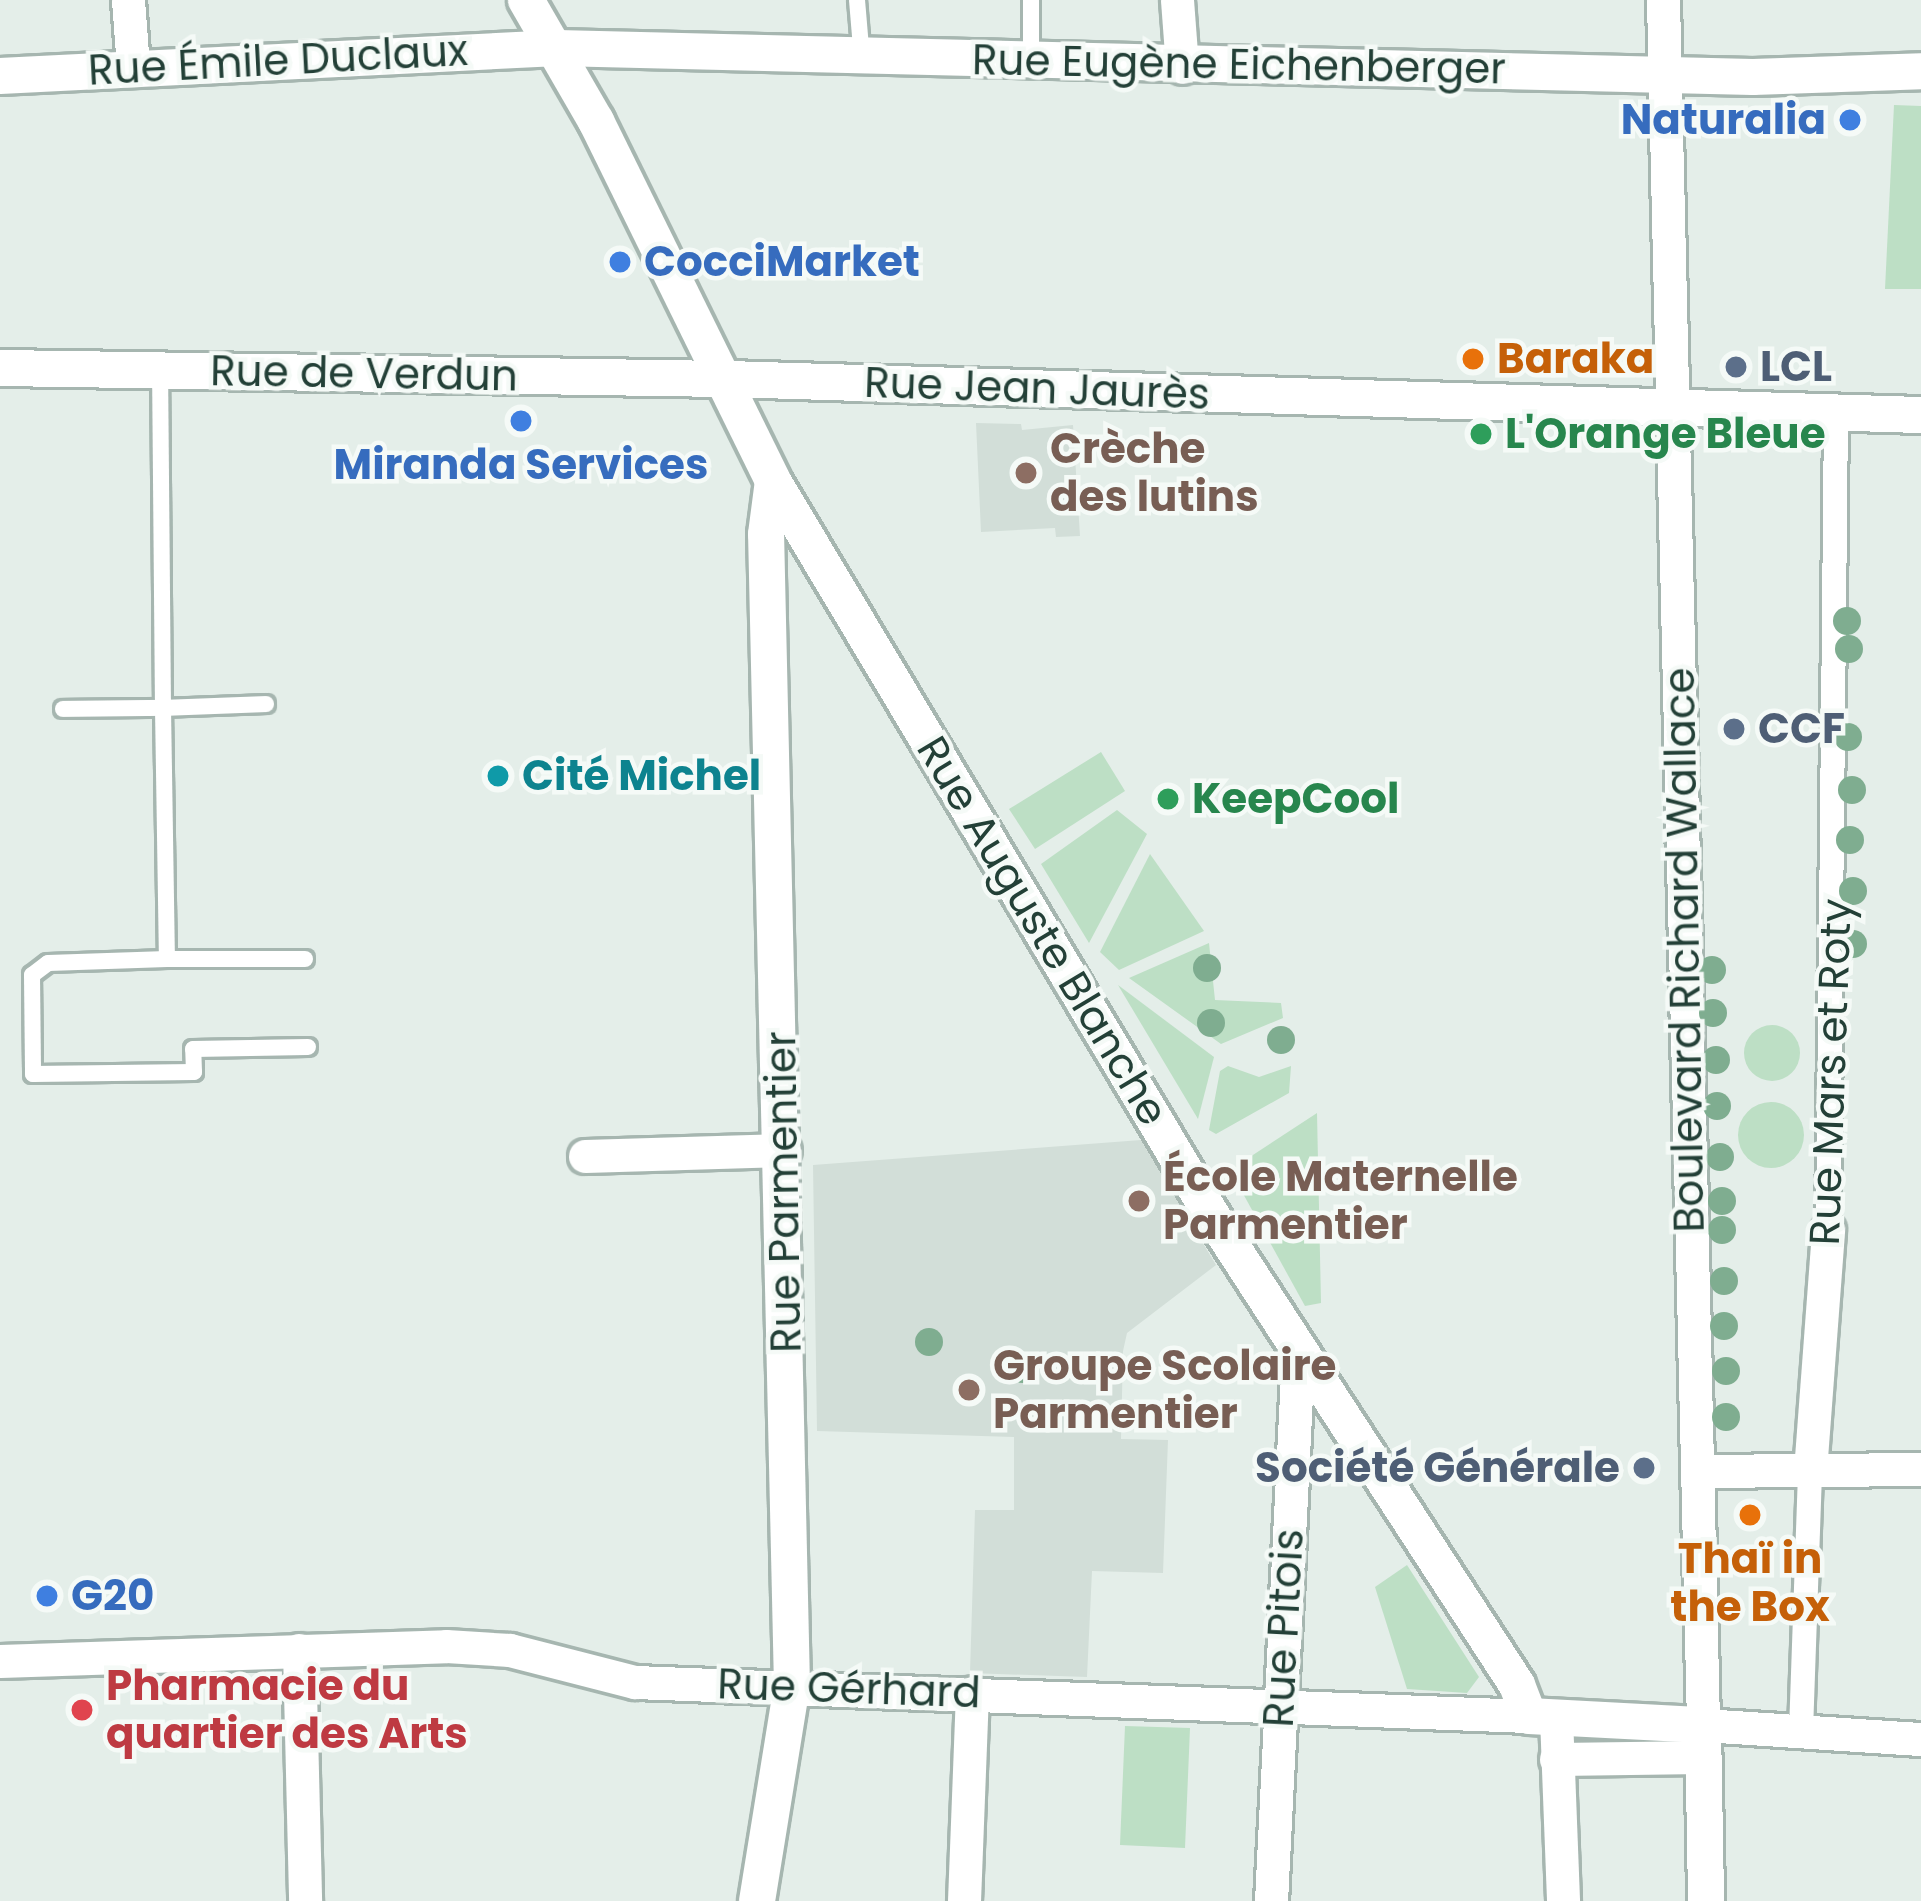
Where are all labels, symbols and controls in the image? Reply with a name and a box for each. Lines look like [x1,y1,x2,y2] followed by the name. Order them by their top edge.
[87,26,469,96] street label: Rue Émile Duclaux
[972,35,1506,95] street label: Rue Eugène Eichenberger
[1621,95,1826,145] place label: Naturalia
[1837,107,1863,133] marker: Naturalia
[644,237,920,287] place label: CocciMarket
[607,249,633,275] marker: CocciMarket
[1497,334,1654,384] place label: Baraka
[1760,342,1832,392] place label: LCL
[210,346,518,402] street label: Rue de Verdun
[1460,346,1486,372] marker: Baraka
[1723,354,1749,380] marker: LCL
[863,358,1211,420] street label: Rue Jean Jaurès
[508,408,534,434] marker: Miranda Services
[1505,409,1826,459] place label: L'Orange Bleue
[1468,421,1494,447] marker: L'Orange Bleue
[1050,424,1259,522] place label: Crèche des lutins
[334,440,708,490] place label: Miranda Services
[1013,460,1039,486] marker: Crèche des lutins
[1655,667,1715,1233] street label: Boulevard Richard Wallace
[1758,704,1845,754] place label: CCF
[1721,716,1747,742] marker: CCF
[906,728,1178,1134] street label: Rue Auguste Blanche
[522,751,761,801] place label: Cité Michel
[485,763,511,789] marker: Cité Michel
[1192,774,1399,824] place label: KeepCool
[1155,786,1181,812] marker: KeepCool
[1800,898,1862,1246] street label: Rue Mars et Roty
[756,1031,812,1353] street label: Rue Parmentier
[1163,1152,1518,1250] place label: École Maternelle Parmentier
[1126,1188,1152,1214] marker: École Maternelle Parmentier
[993,1341,1336,1440] place label: Groupe Scolaire Parmentier
[956,1377,982,1403] marker: Groupe Scolaire Parmentier
[1255,1443,1620,1493] place label: Société Générale
[1631,1455,1657,1481] marker: Société Générale
[1737,1502,1763,1528] marker: Thaï in the Box
[1254,1527,1314,1729] street label: Rue Pitois
[1670,1534,1830,1632] place label: Thaï in the Box
[71,1571,154,1621] place label: G20
[34,1583,60,1609] marker: G20
[717,1659,981,1719] street label: Rue Gérhard
[106,1661,468,1760] place label: Pharmacie du quartier des Arts
[69,1697,95,1723] marker: Pharmacie du quartier des Arts

